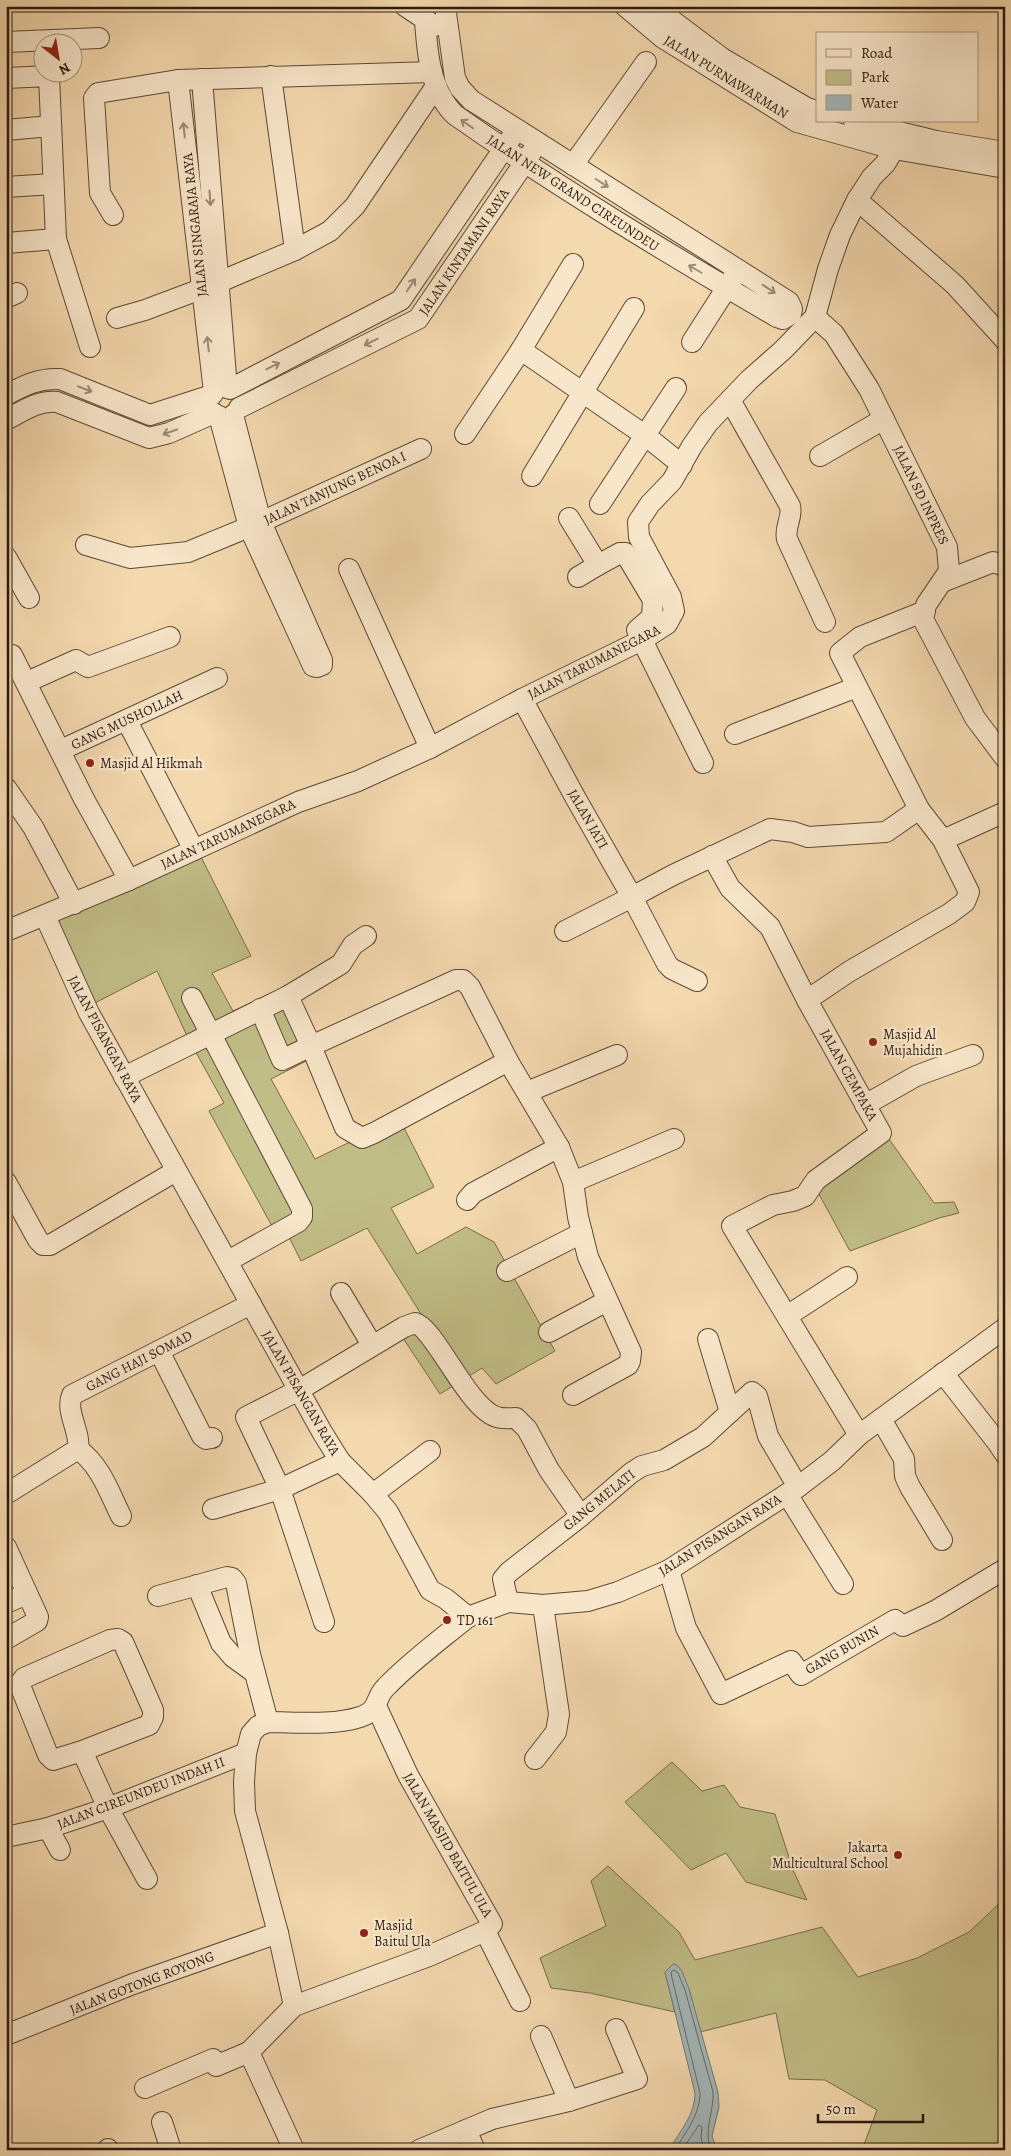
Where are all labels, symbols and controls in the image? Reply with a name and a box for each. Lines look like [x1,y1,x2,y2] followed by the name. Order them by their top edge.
[660,31,792,123] street label: JALAN PURNAWARMAN
[32,32,82,82] north arrow
[816,32,978,122] legend
[861,43,893,63] text: Road
[55,58,74,79] text: N
[861,67,890,87] text: Park
[860,93,898,113] text: Water
[460,119,474,129] one-way arrow
[179,123,189,139] one-way arrow
[483,130,663,256] street label: JALAN NEW GRAND CIREUNDEU
[178,151,212,298] street label: JALAN SINGARAJA RAYA
[595,179,609,189] one-way arrow
[414,184,514,319] street label: JALAN KINTAMANI RAYA
[206,189,215,205] one-way arrow
[688,264,702,274] one-way arrow
[406,278,416,292] one-way arrow
[762,284,776,294] one-way arrow
[203,336,213,352] one-way arrow
[364,338,379,347] one-way arrow
[265,361,280,370] one-way arrow
[77,385,92,394] one-way arrow
[162,428,178,437] one-way arrow
[889,442,953,548] street label: JALAN SD INPRES
[261,447,409,529] street label: JALAN TANJUNG BENOA I
[524,620,664,704] street label: JALAN TARUMANEGARA
[68,686,186,754] street label: GANG MUSHOLLAH
[100,754,203,773] place label: Masjid Al Hikmah
[84,757,96,769] marker: Masjid Al Hikmah
[563,786,613,852] street label: JALAN JATI
[158,794,299,874] street label: JALAN TARUMANEGARA
[63,972,147,1107] street label: JALAN PISANGAN RAYA
[883,1025,943,1060] place label: Masjid Al Mujahidin
[816,1026,882,1125] street label: JALAN CEMPAKA
[867,1036,879,1048] marker: Masjid Al Mujahidin
[82,1326,196,1396] street label: GANG HAJI SOMAD
[257,1327,345,1460] street label: JALAN PISANGAN RAYA
[559,1465,639,1535] street label: GANG MELATI
[655,1489,786,1580] street label: JALAN PISANGAN RAYA
[457,1611,494,1630] place label: TD 161
[441,1614,453,1626] marker: TD 161
[801,1621,883,1679] street label: GANG BUNIN
[54,1752,228,1834] street label: JALAN CIREUNDEU INDAH II
[399,1769,498,1922] street label: JALAN MASJID BAITUL ULA
[772,1838,889,1873] place label: Jakarta Multicultural School
[892,1849,904,1861] marker: Jakarta Multicultural School
[374,1916,431,1951] place label: Masjid Baitul Ula
[358,1927,370,1939] marker: Masjid Baitul Ula
[67,1947,217,2019] street label: JALAN GOTONG ROYONG
[818,2091,924,2123] scale bar
[826,2099,856,2119] text: 50 m

